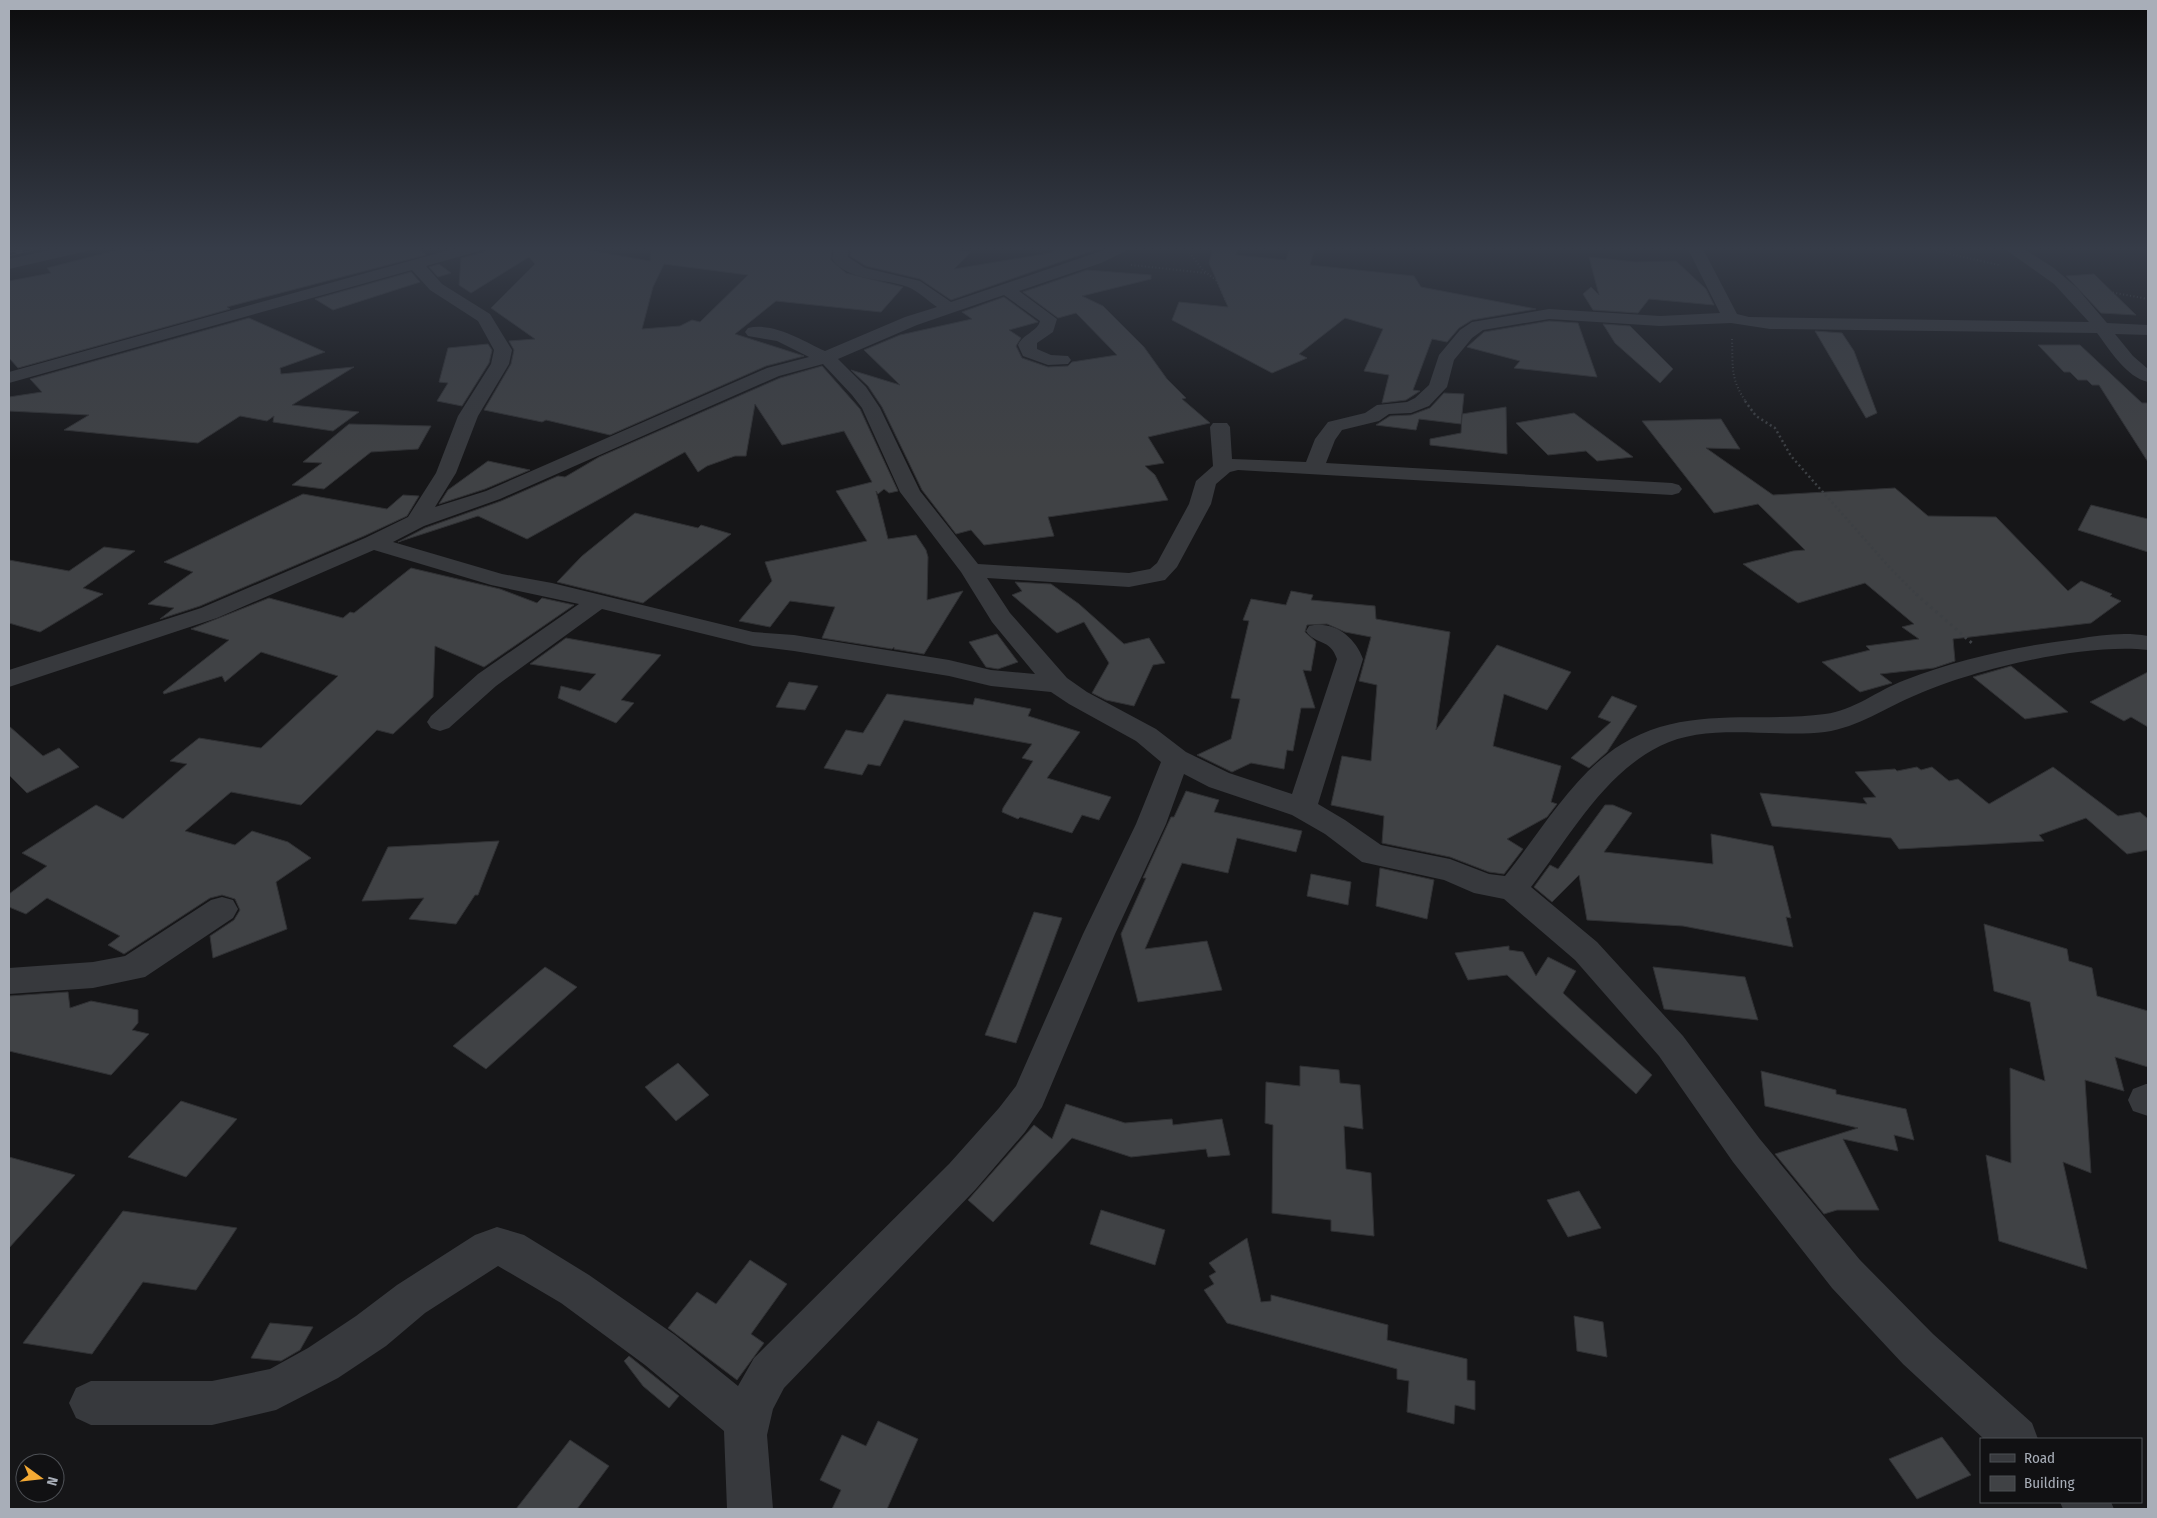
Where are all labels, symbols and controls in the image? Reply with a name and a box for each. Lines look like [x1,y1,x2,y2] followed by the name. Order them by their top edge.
[1980,1438,2142,1503] legend
[2024,1449,2055,1467] text: Road
[15,1453,65,1503] north arrow
[2024,1474,2075,1492] text: Building
[43,1475,61,1487] text: N

